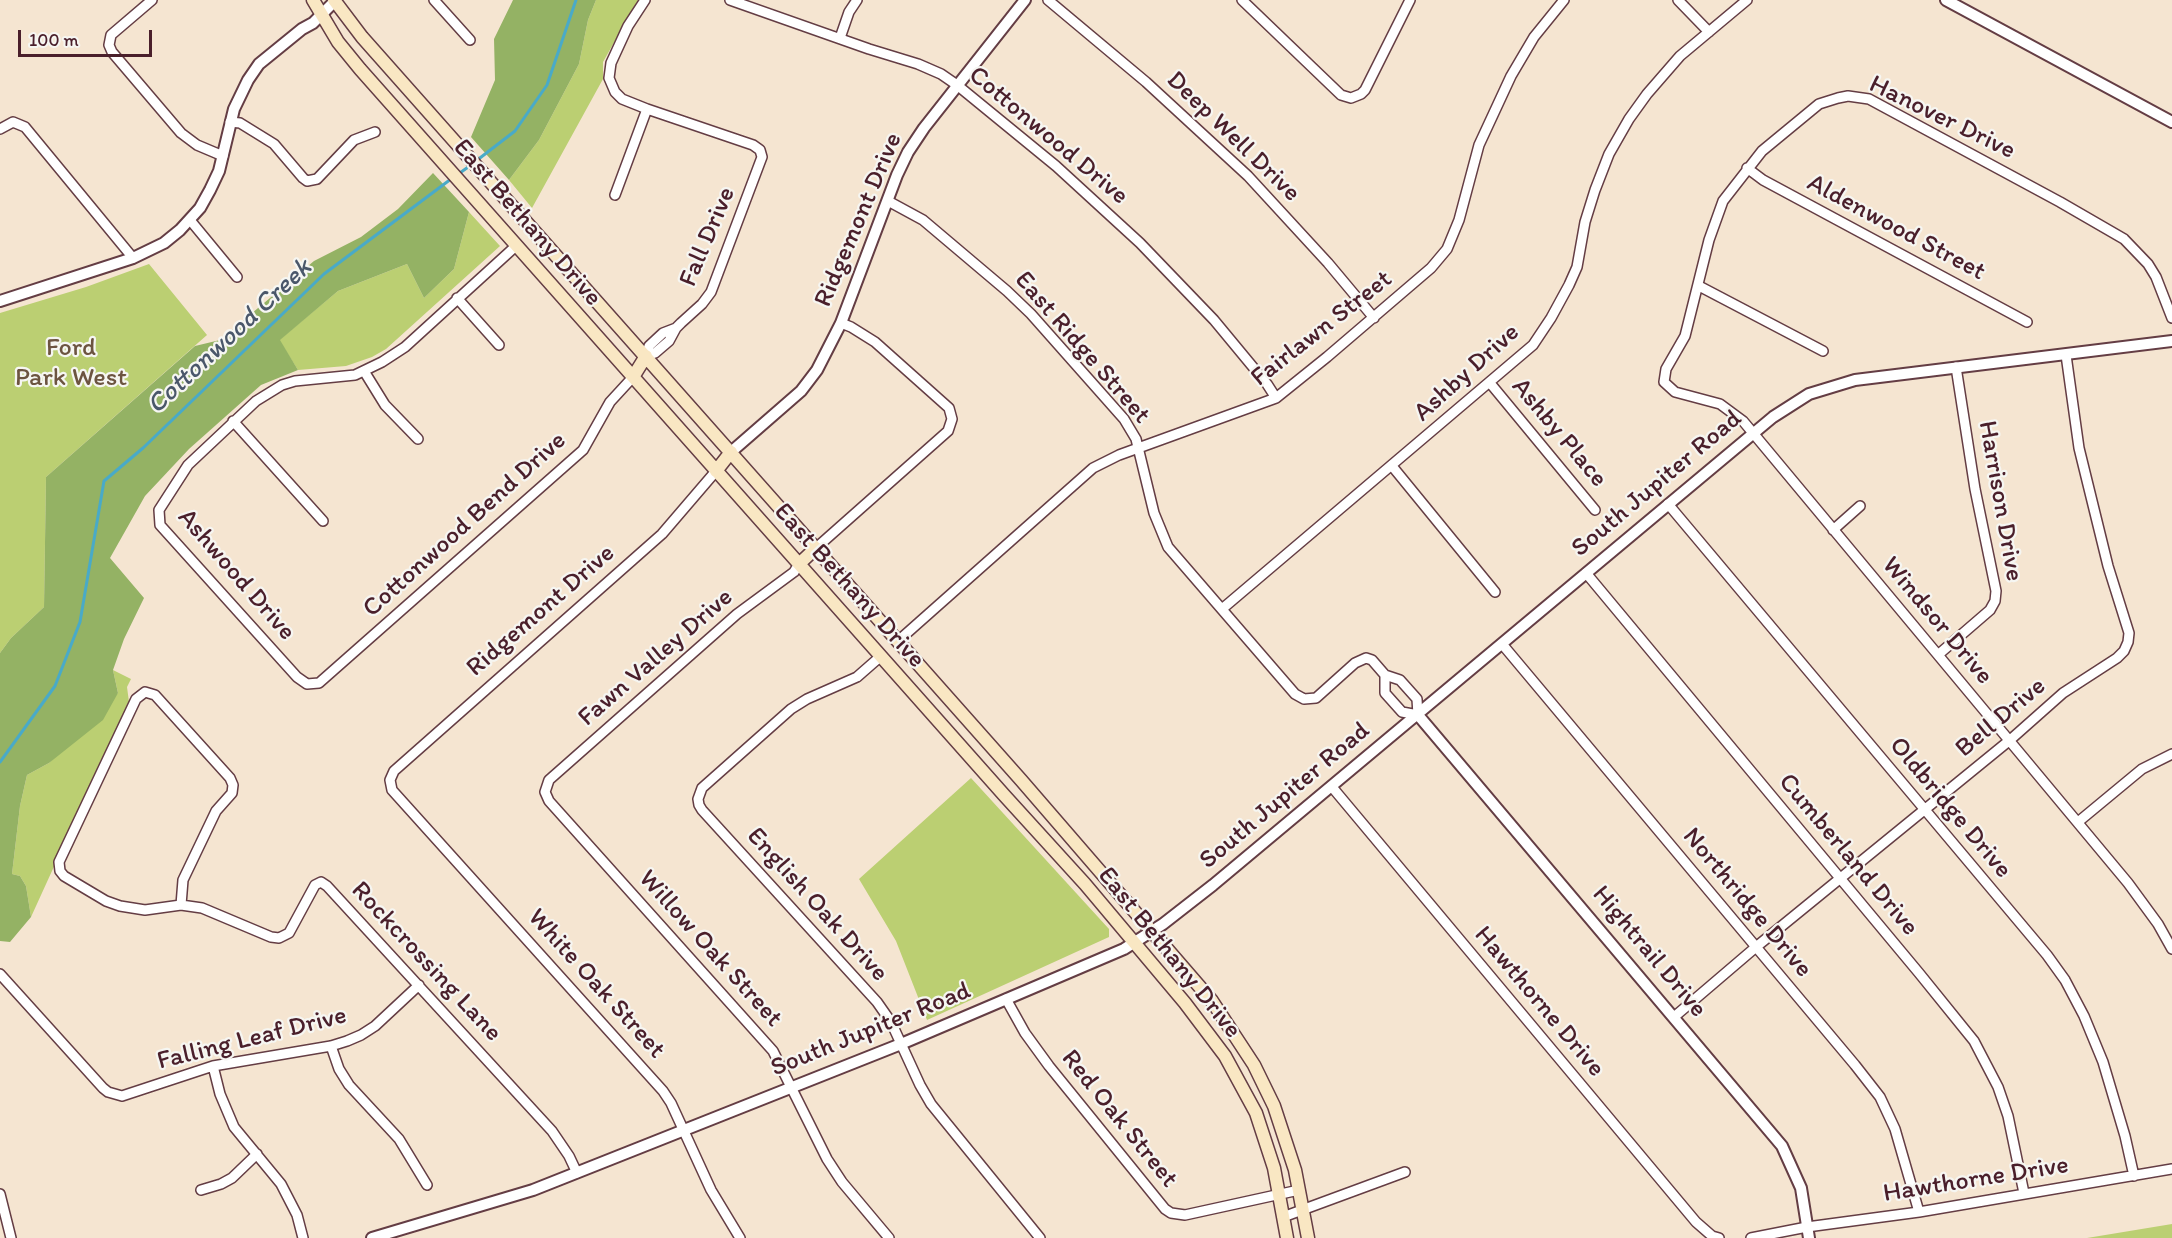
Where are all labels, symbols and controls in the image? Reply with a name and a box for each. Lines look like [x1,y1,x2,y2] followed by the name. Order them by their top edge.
[21,18,154,56] scale bar
[29,29,79,51] text: 100 m
[962,60,1134,212] street label: Cottonwood Drive
[1159,65,1307,209] street label: Deep Well Drive
[1864,69,2020,167] street label: Hanover Drive
[808,128,910,312] street label: Ridgemont Drive
[446,133,608,313] street label: East Bethany Drive
[1801,168,1991,288] street label: Aldenwood Street
[673,183,743,291] street label: Fall Drive
[141,252,319,422] water label: Cottonwood Creek
[1245,264,1399,394] street label: Fairlawn Street
[1007,265,1157,431] street label: East Ridge Street
[1408,317,1526,429] street label: Ashby Drive
[15,332,127,394] park label: Ford Park West
[1504,372,1614,494] street label: Ashby Place
[1565,404,1749,564] street label: South Jupiter Road
[1971,418,2029,584] street label: Harrison Drive
[357,425,573,625] street label: Cottonwood Bend Drive
[767,497,931,675] street label: East Bethany Drive
[170,503,302,647] street label: Ashwood Drive
[460,538,622,684] street label: Ridgemont Drive
[1875,551,1999,691] street label: Windsor Drive
[572,582,740,734] street label: Fawn Valley Drive
[1949,671,2053,765] street label: Bell Drive
[1193,716,1377,876] street label: South Jupiter Road
[1882,731,2018,885] street label: Oldbridge Drive
[1771,768,1925,942] street label: Cumberland Drive
[740,821,894,989] street label: English Oak Drive
[1675,822,1819,984] street label: Northridge Drive
[1090,861,1248,1045] street label: East Bethany Drive
[631,864,789,1034] street label: Willow Oak Street
[344,876,508,1048] street label: Rockcrossing Lane
[1585,880,1713,1024] street label: Hightrail Drive
[521,903,671,1065] street label: White Oak Street
[1467,920,1611,1084] street label: Hawthorne Drive
[767,976,975,1084] street label: South Jupiter Road
[154,1000,350,1078] street label: Falling Leaf Drive
[1054,1044,1184,1194] street label: Red Oak Street
[1881,1150,2071,1210] street label: Hawthorne Drive

